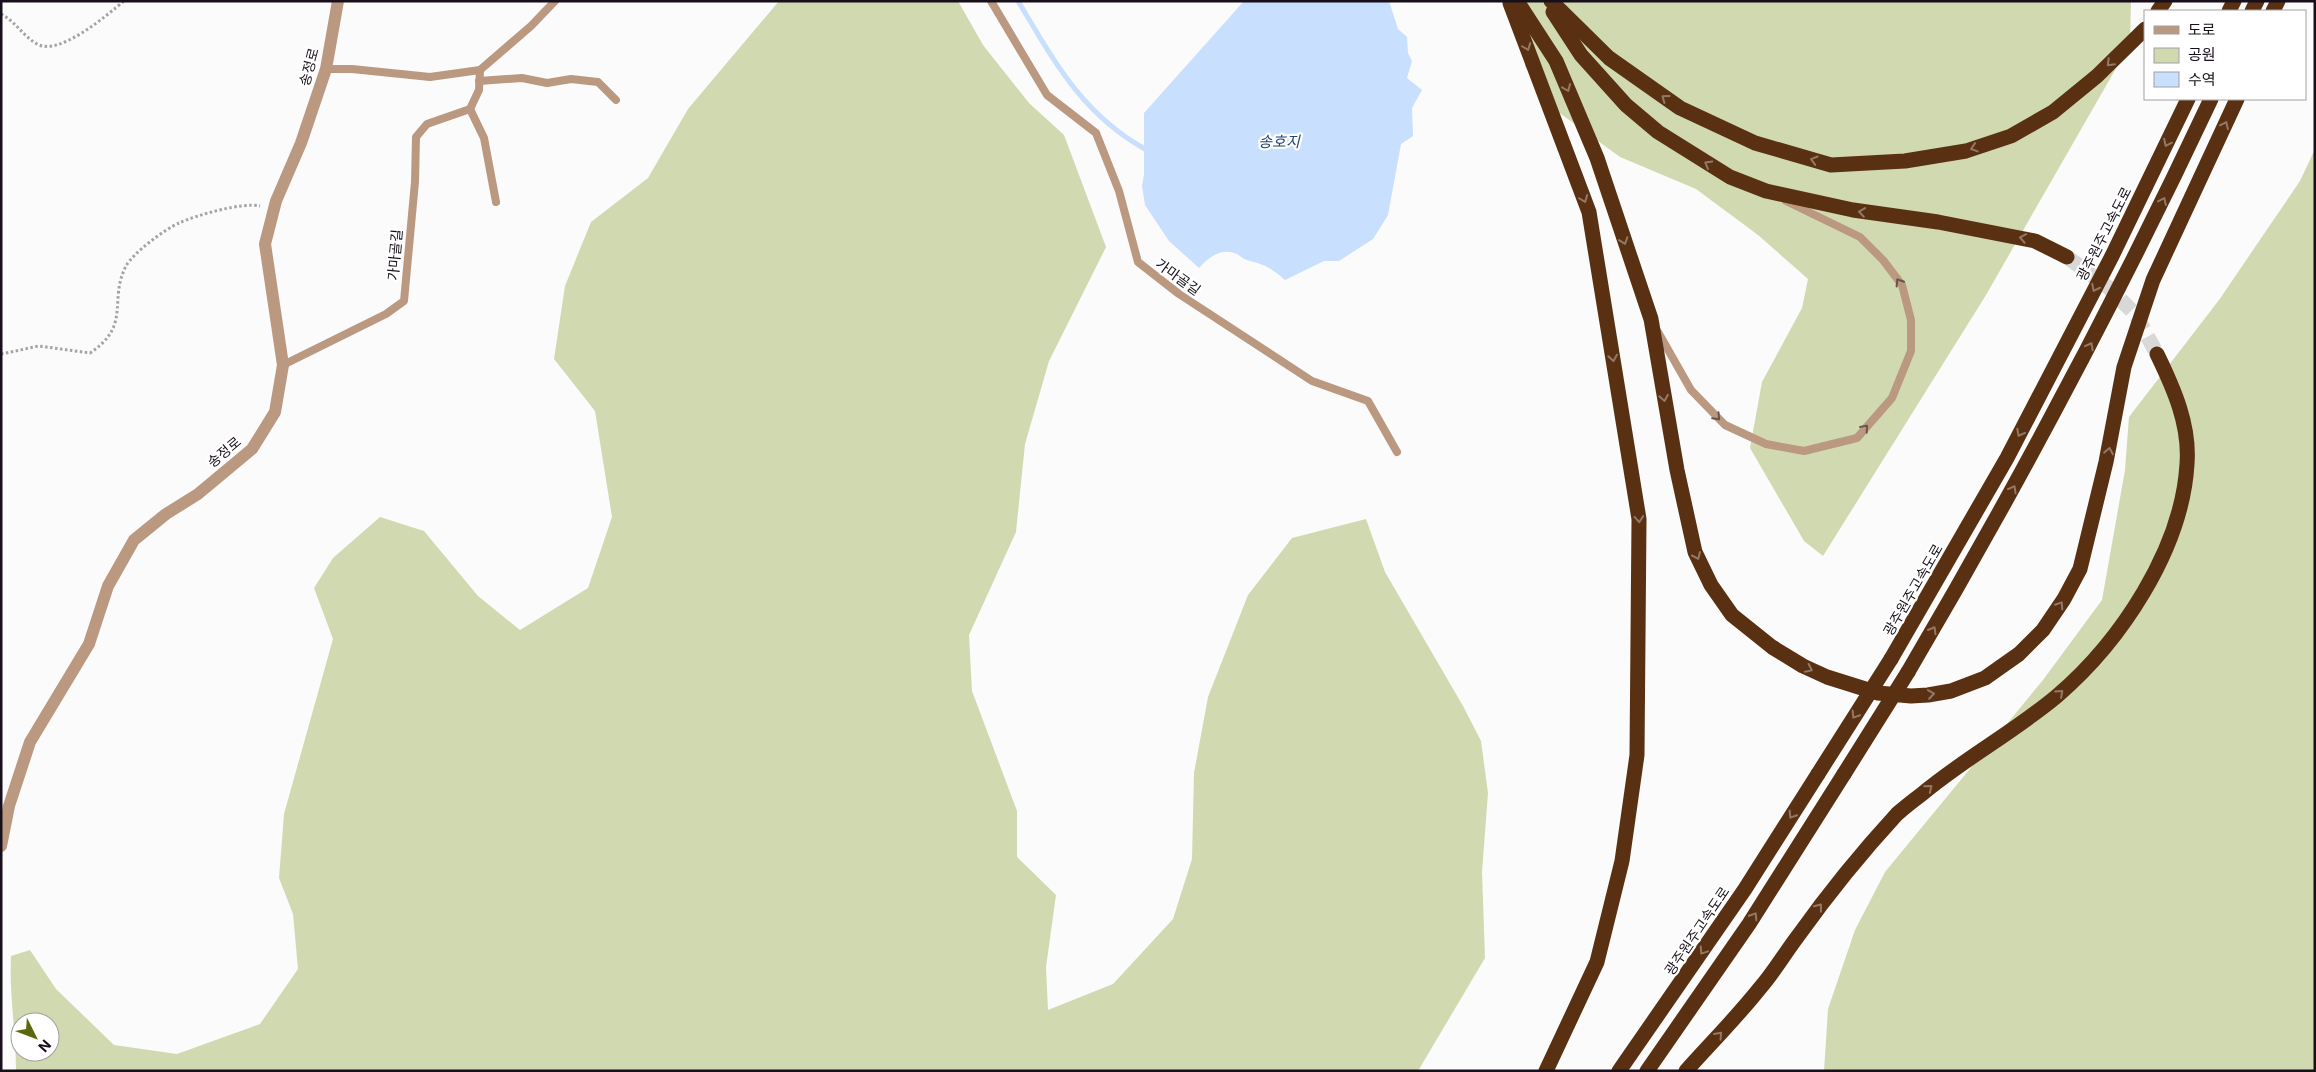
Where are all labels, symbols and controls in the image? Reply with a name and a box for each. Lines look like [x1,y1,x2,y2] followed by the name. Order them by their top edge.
[2144,10,2306,100] legend
[2188,20,2216,39] text: 도로
[1521,42,1531,51] one-way arrow
[2188,45,2216,64] text: 공원
[295,46,322,88] street label: 송정로
[2107,57,2116,66] one-way arrow
[2188,70,2216,89] text: 수역
[1562,84,1572,92] one-way arrow
[1661,95,1671,104] one-way arrow
[2219,121,2230,130] one-way arrow
[1258,132,1301,151] water label: 송호지
[2163,138,2173,147] one-way arrow
[1971,142,1979,152] one-way arrow
[1810,156,1818,166] one-way arrow
[1705,160,1714,170] one-way arrow
[2073,184,2135,284] street label: 광주원주고속도로
[1578,194,1588,203] one-way arrow
[2157,197,2168,206] one-way arrow
[1858,207,1867,217] one-way arrow
[384,229,405,281] street label: 가마골길
[2018,233,2027,244] one-way arrow
[1619,236,1629,244] one-way arrow
[1152,255,1204,299] street label: 가마골길
[1895,278,1905,287] one-way arrow
[2091,283,2101,292] one-way arrow
[2084,342,2094,351] one-way arrow
[1608,354,1618,363] one-way arrow
[1659,393,1669,402] one-way arrow
[1711,411,1720,420] one-way arrow
[1860,425,1869,434] one-way arrow
[2016,427,2026,436] one-way arrow
[203,433,244,471] street label: 송정로
[2103,447,2113,455] one-way arrow
[2007,485,2017,494] one-way arrow
[1633,515,1644,523] one-way arrow
[1879,541,1946,639] street label: 광주원주고속도로
[1691,551,1702,560] one-way arrow
[2054,601,2063,610] one-way arrow
[1927,627,1937,636] one-way arrow
[1804,662,1813,673] one-way arrow
[1928,689,1936,700] one-way arrow
[2055,689,2064,698] one-way arrow
[1852,710,1862,719] one-way arrow
[1923,785,1932,794] one-way arrow
[1789,810,1798,819] one-way arrow
[1661,883,1733,978] street label: 광주원주고속도로
[1814,904,1822,913] one-way arrow
[1748,912,1758,921] one-way arrow
[1700,946,1709,955] one-way arrow
[10,1012,60,1062] north arrow
[1713,1031,1722,1040] one-way arrow
[35,1036,55,1056] text: N

